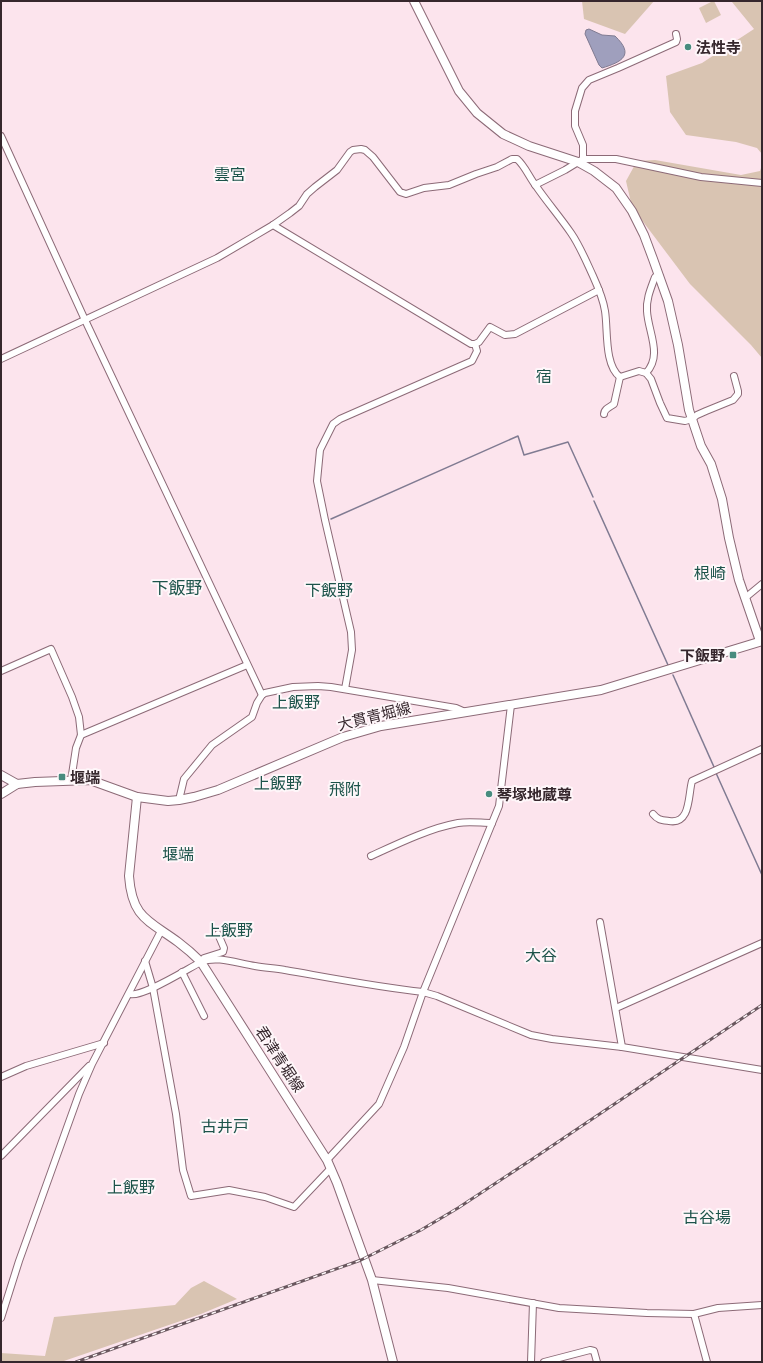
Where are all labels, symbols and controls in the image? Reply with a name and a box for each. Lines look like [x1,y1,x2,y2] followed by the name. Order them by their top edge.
[696,38,741,57] place label: 法性寺
[683,42,693,52] marker: 法性寺
[214,164,246,184] district label: 雲宮
[536,366,552,386] district label: 宿
[694,563,726,583] district label: 根崎
[152,577,203,598] district label: 下飯野
[305,580,353,600] district label: 下飯野
[680,646,725,665] place label: 下飯野
[728,650,738,660] marker: 下飯野
[272,692,320,712] district label: 上飯野
[335,698,413,734] street label: 大貫青堀線
[70,768,100,787] place label: 堰端
[57,772,67,782] marker: 堰端
[254,773,302,793] district label: 上飯野
[329,779,361,799] district label: 飛附
[497,785,572,804] place label: 琴塚地蔵尊
[484,789,494,799] marker: 琴塚地蔵尊
[162,844,194,864] district label: 堰端
[205,920,253,940] district label: 上飯野
[525,945,557,965] district label: 大谷
[252,1022,308,1096] street label: 君津青堀線
[201,1116,249,1136] district label: 古井戸
[107,1177,155,1197] district label: 上飯野
[683,1207,731,1227] district label: 古谷場

